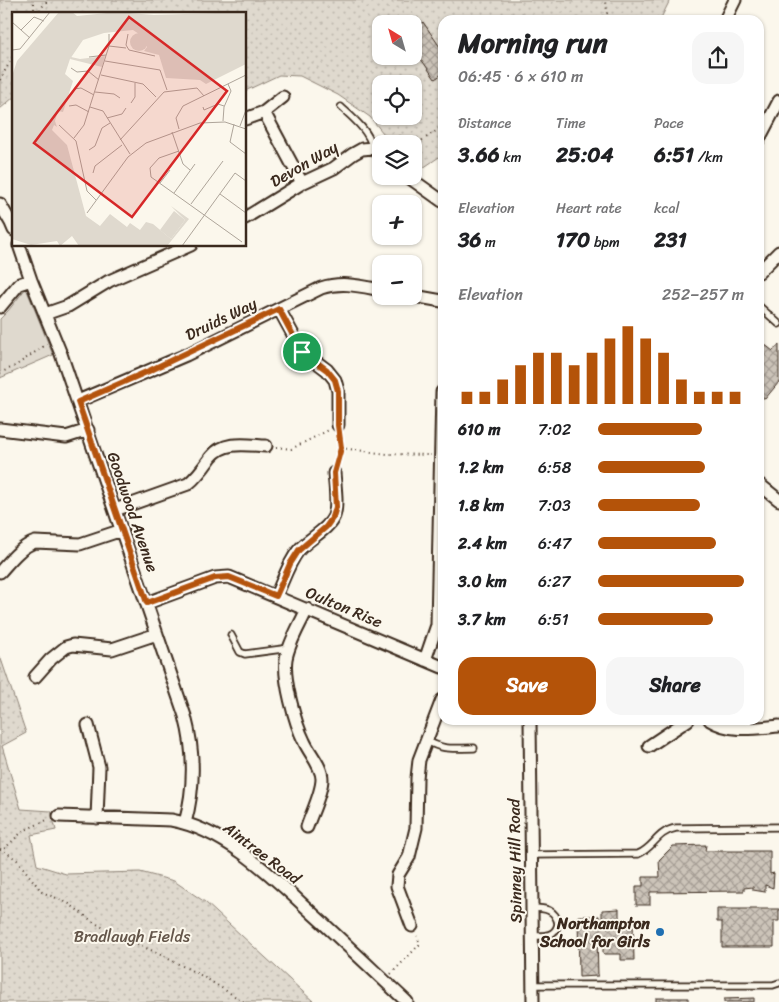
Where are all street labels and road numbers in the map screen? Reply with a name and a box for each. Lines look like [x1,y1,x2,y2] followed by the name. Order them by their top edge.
[264,132,344,195] street label: Devon Way
[180,289,263,349] street label: Druids Way
[99,448,167,576] street label: Goodwood Avenue
[301,578,387,636] street label: Oulton Rise
[499,797,531,923] street label: Spinney Hill Road
[216,813,309,893] street label: Aintree Road

